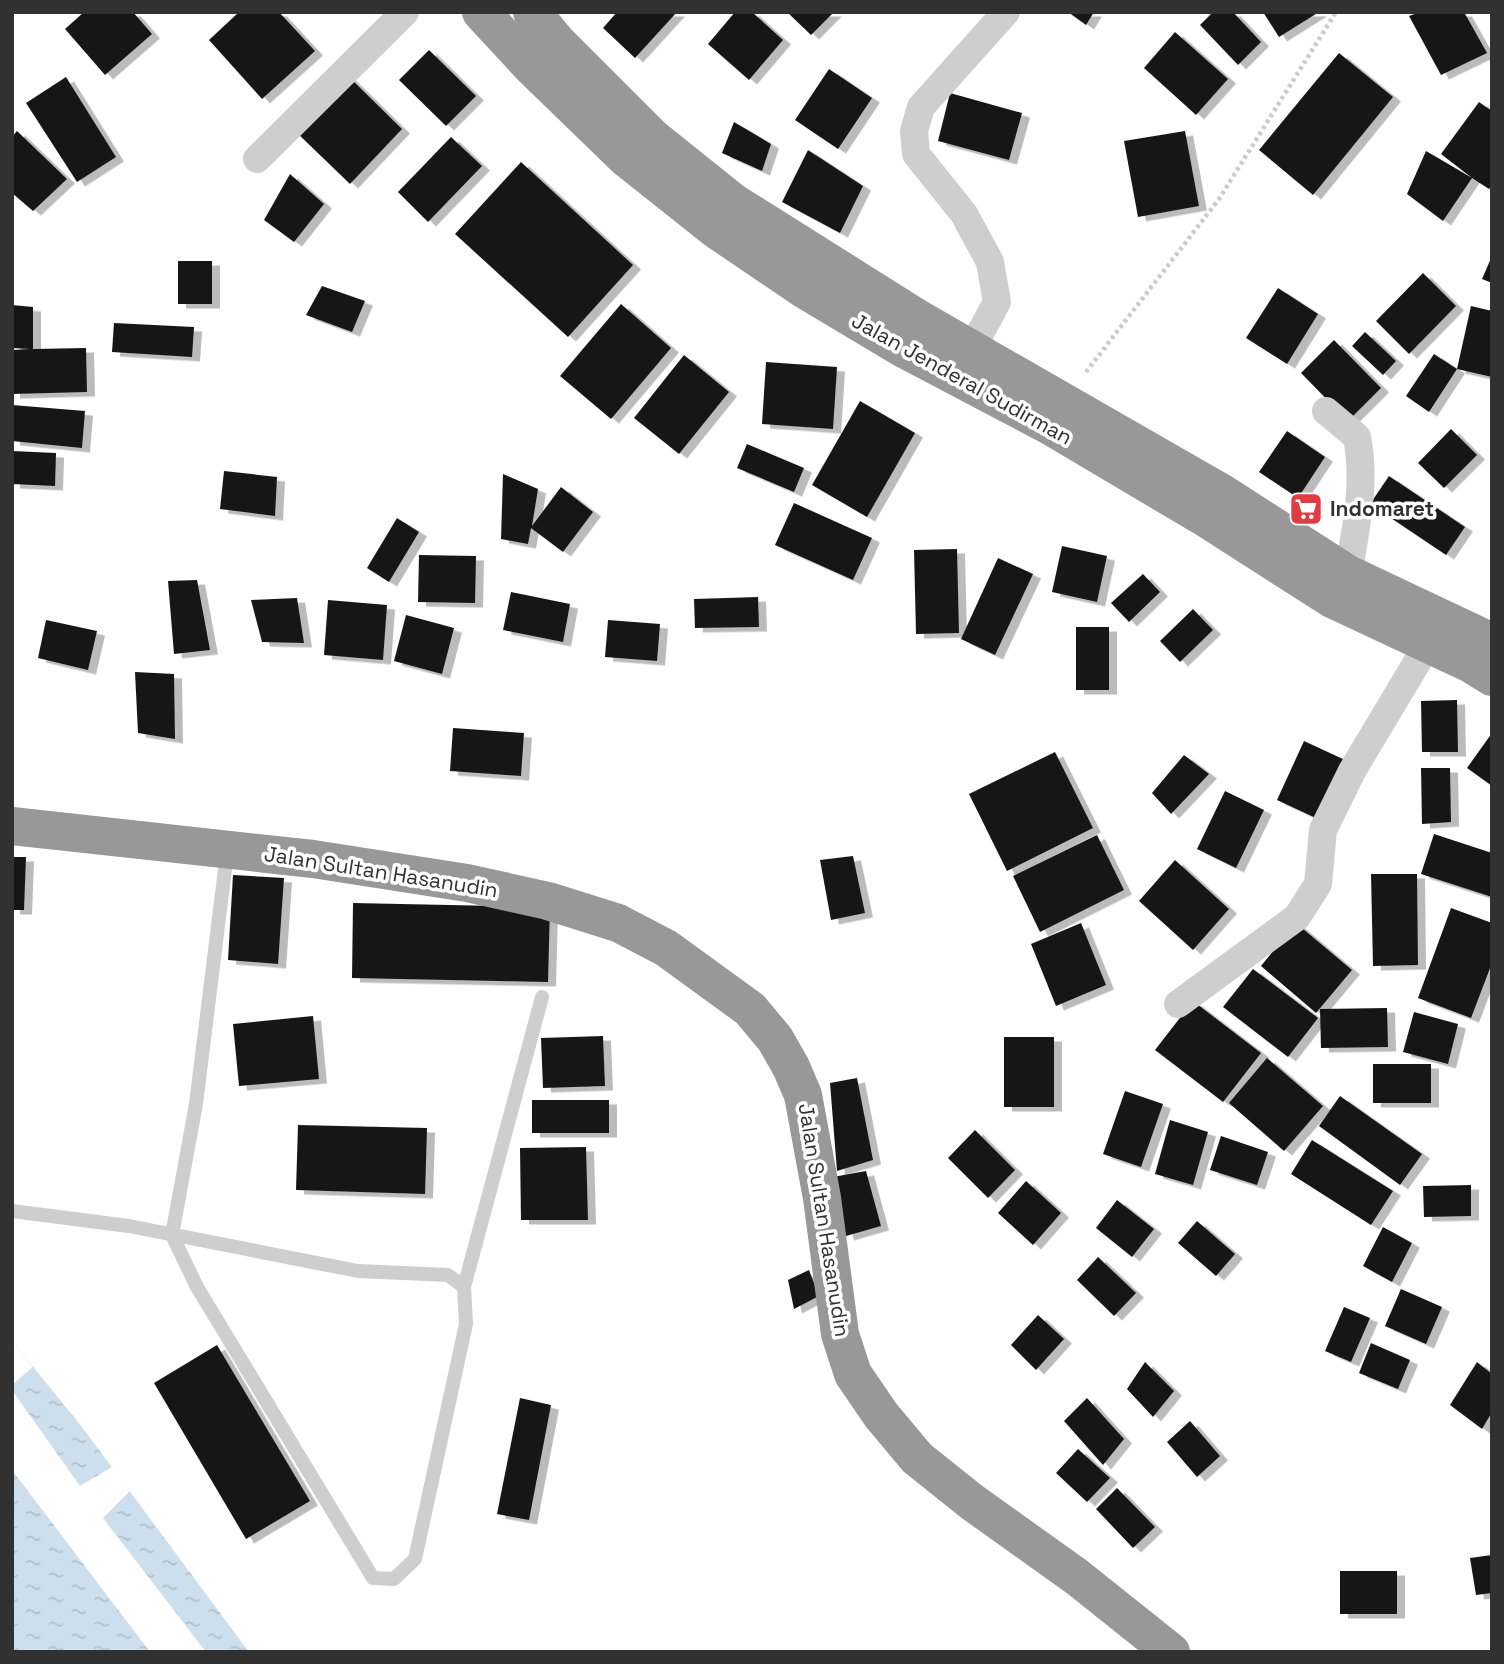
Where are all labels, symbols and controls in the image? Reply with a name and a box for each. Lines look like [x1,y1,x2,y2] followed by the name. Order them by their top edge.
[847,307,1077,451] street label: Jalan Jenderal Sudirman
[1287,490,1325,528] supermarket icon: Indomaret
[1330,495,1434,522] place label: Indomaret
[262,840,500,903] street label: Jalan Sultan Hasanudin
[793,1101,856,1339] street label: Jalan Sultan Hasanudin

